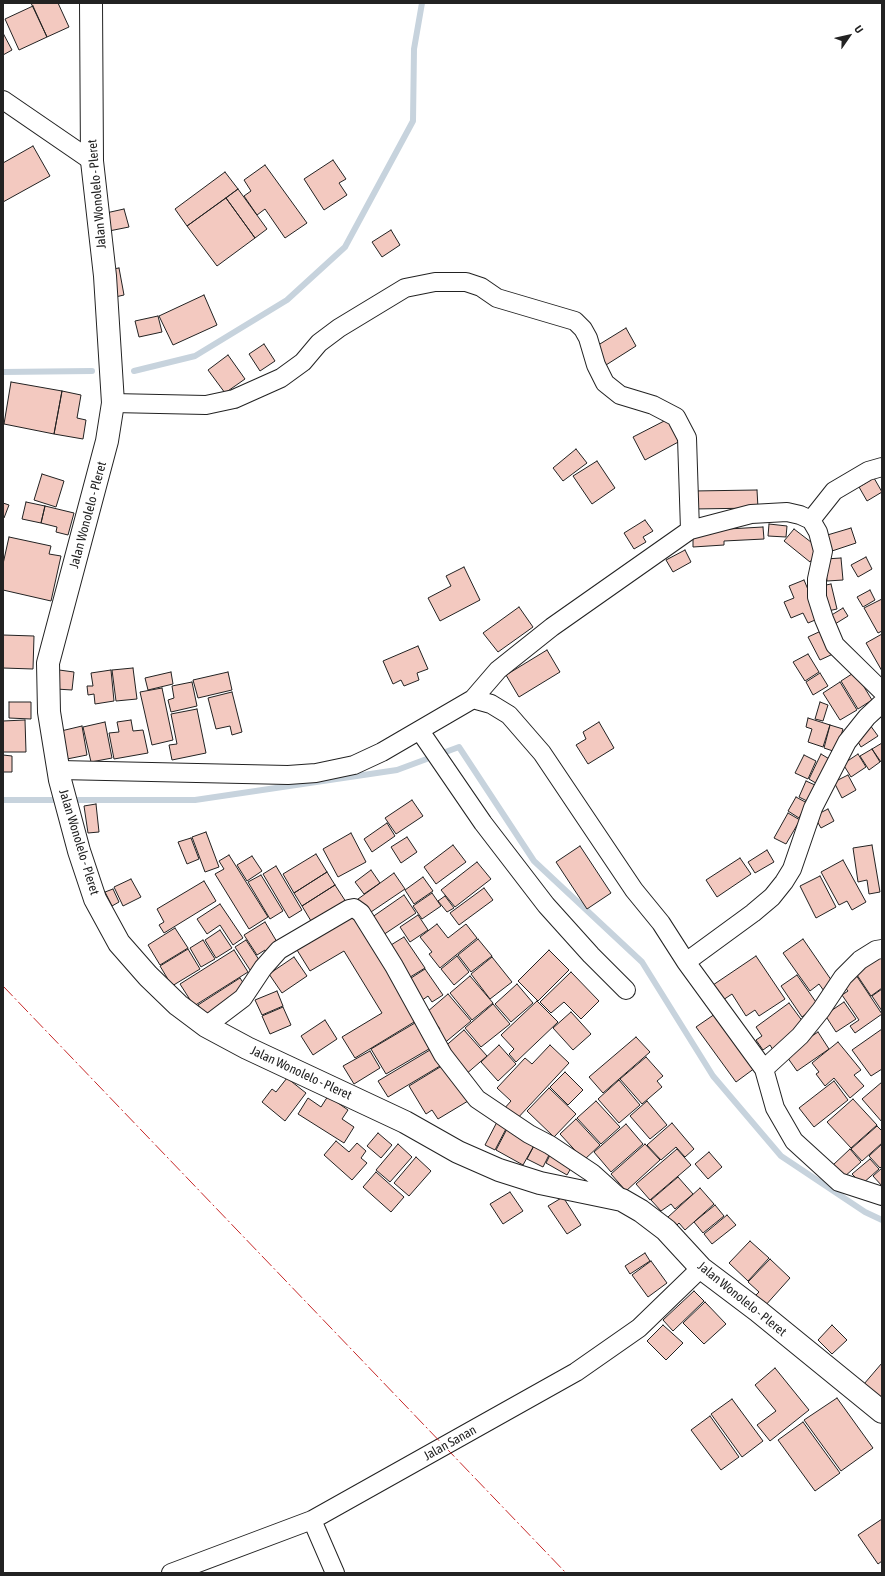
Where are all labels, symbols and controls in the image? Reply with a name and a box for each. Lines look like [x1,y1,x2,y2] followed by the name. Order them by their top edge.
[829,16,869,56] north arrow
[852,23,866,35] text: U
[84,139,110,249] street label: Jalan Wonolelo - Pleret
[66,460,110,570] street label: Jalan Wonolelo - Pleret
[55,787,103,897] street label: Jalan Wonolelo - Pleret
[248,1043,354,1103] street label: Jalan Wonolelo - Pleret
[694,1258,790,1340] street label: Jalan Wonolelo - Pleret
[421,1422,479,1464] street label: Jalan Sanan

